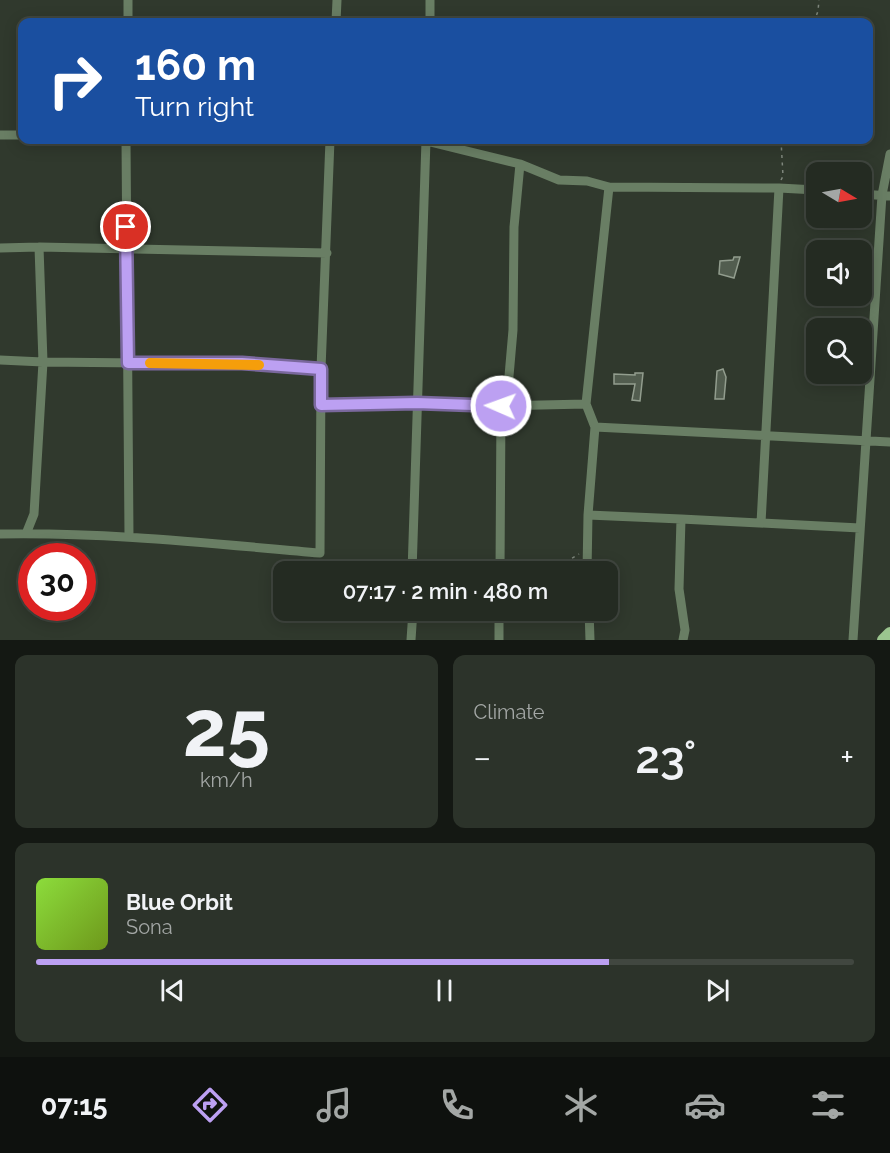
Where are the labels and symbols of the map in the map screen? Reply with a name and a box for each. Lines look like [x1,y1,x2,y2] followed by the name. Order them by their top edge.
[806,162,872,228] north arrow
[100,201,151,252] pin
[469,374,533,438] position arrow
[18,543,96,621] speed limit sign: 30

